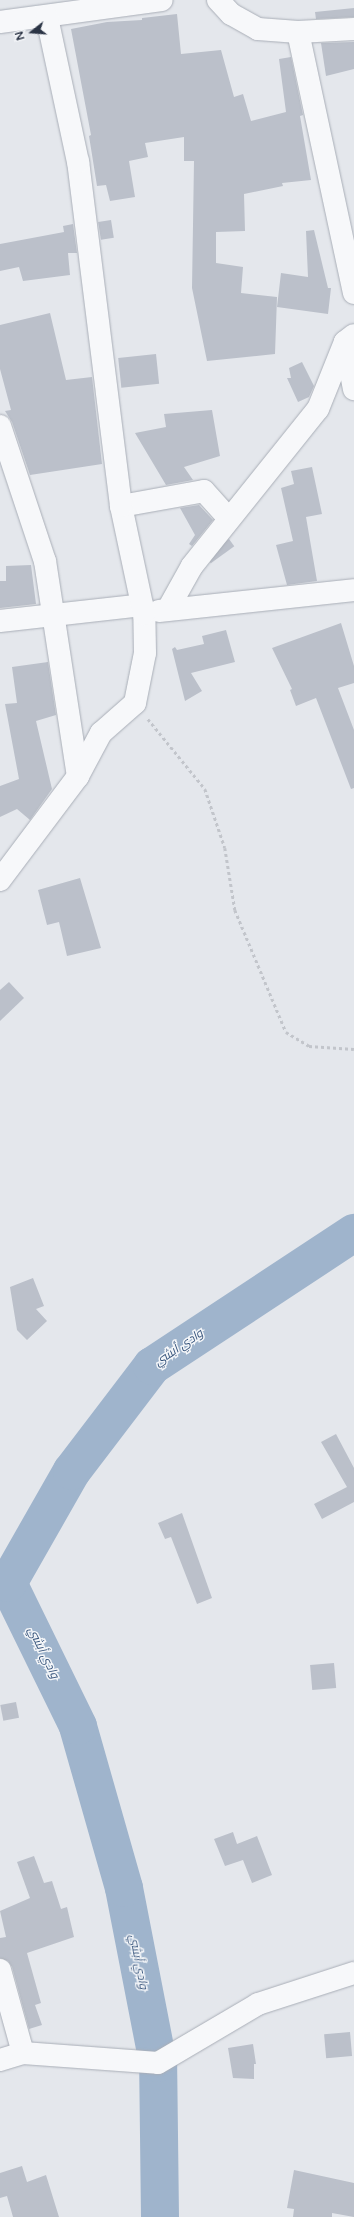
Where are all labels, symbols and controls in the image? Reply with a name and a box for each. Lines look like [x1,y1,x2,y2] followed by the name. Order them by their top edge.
[12,12,52,52] north arrow
[13,30,28,42] text: N
[152,1326,206,1370] water label: وادي أبشي
[24,1625,62,1681] water label: وادي أبشي
[126,1933,150,1991] water label: وادي أبشي

